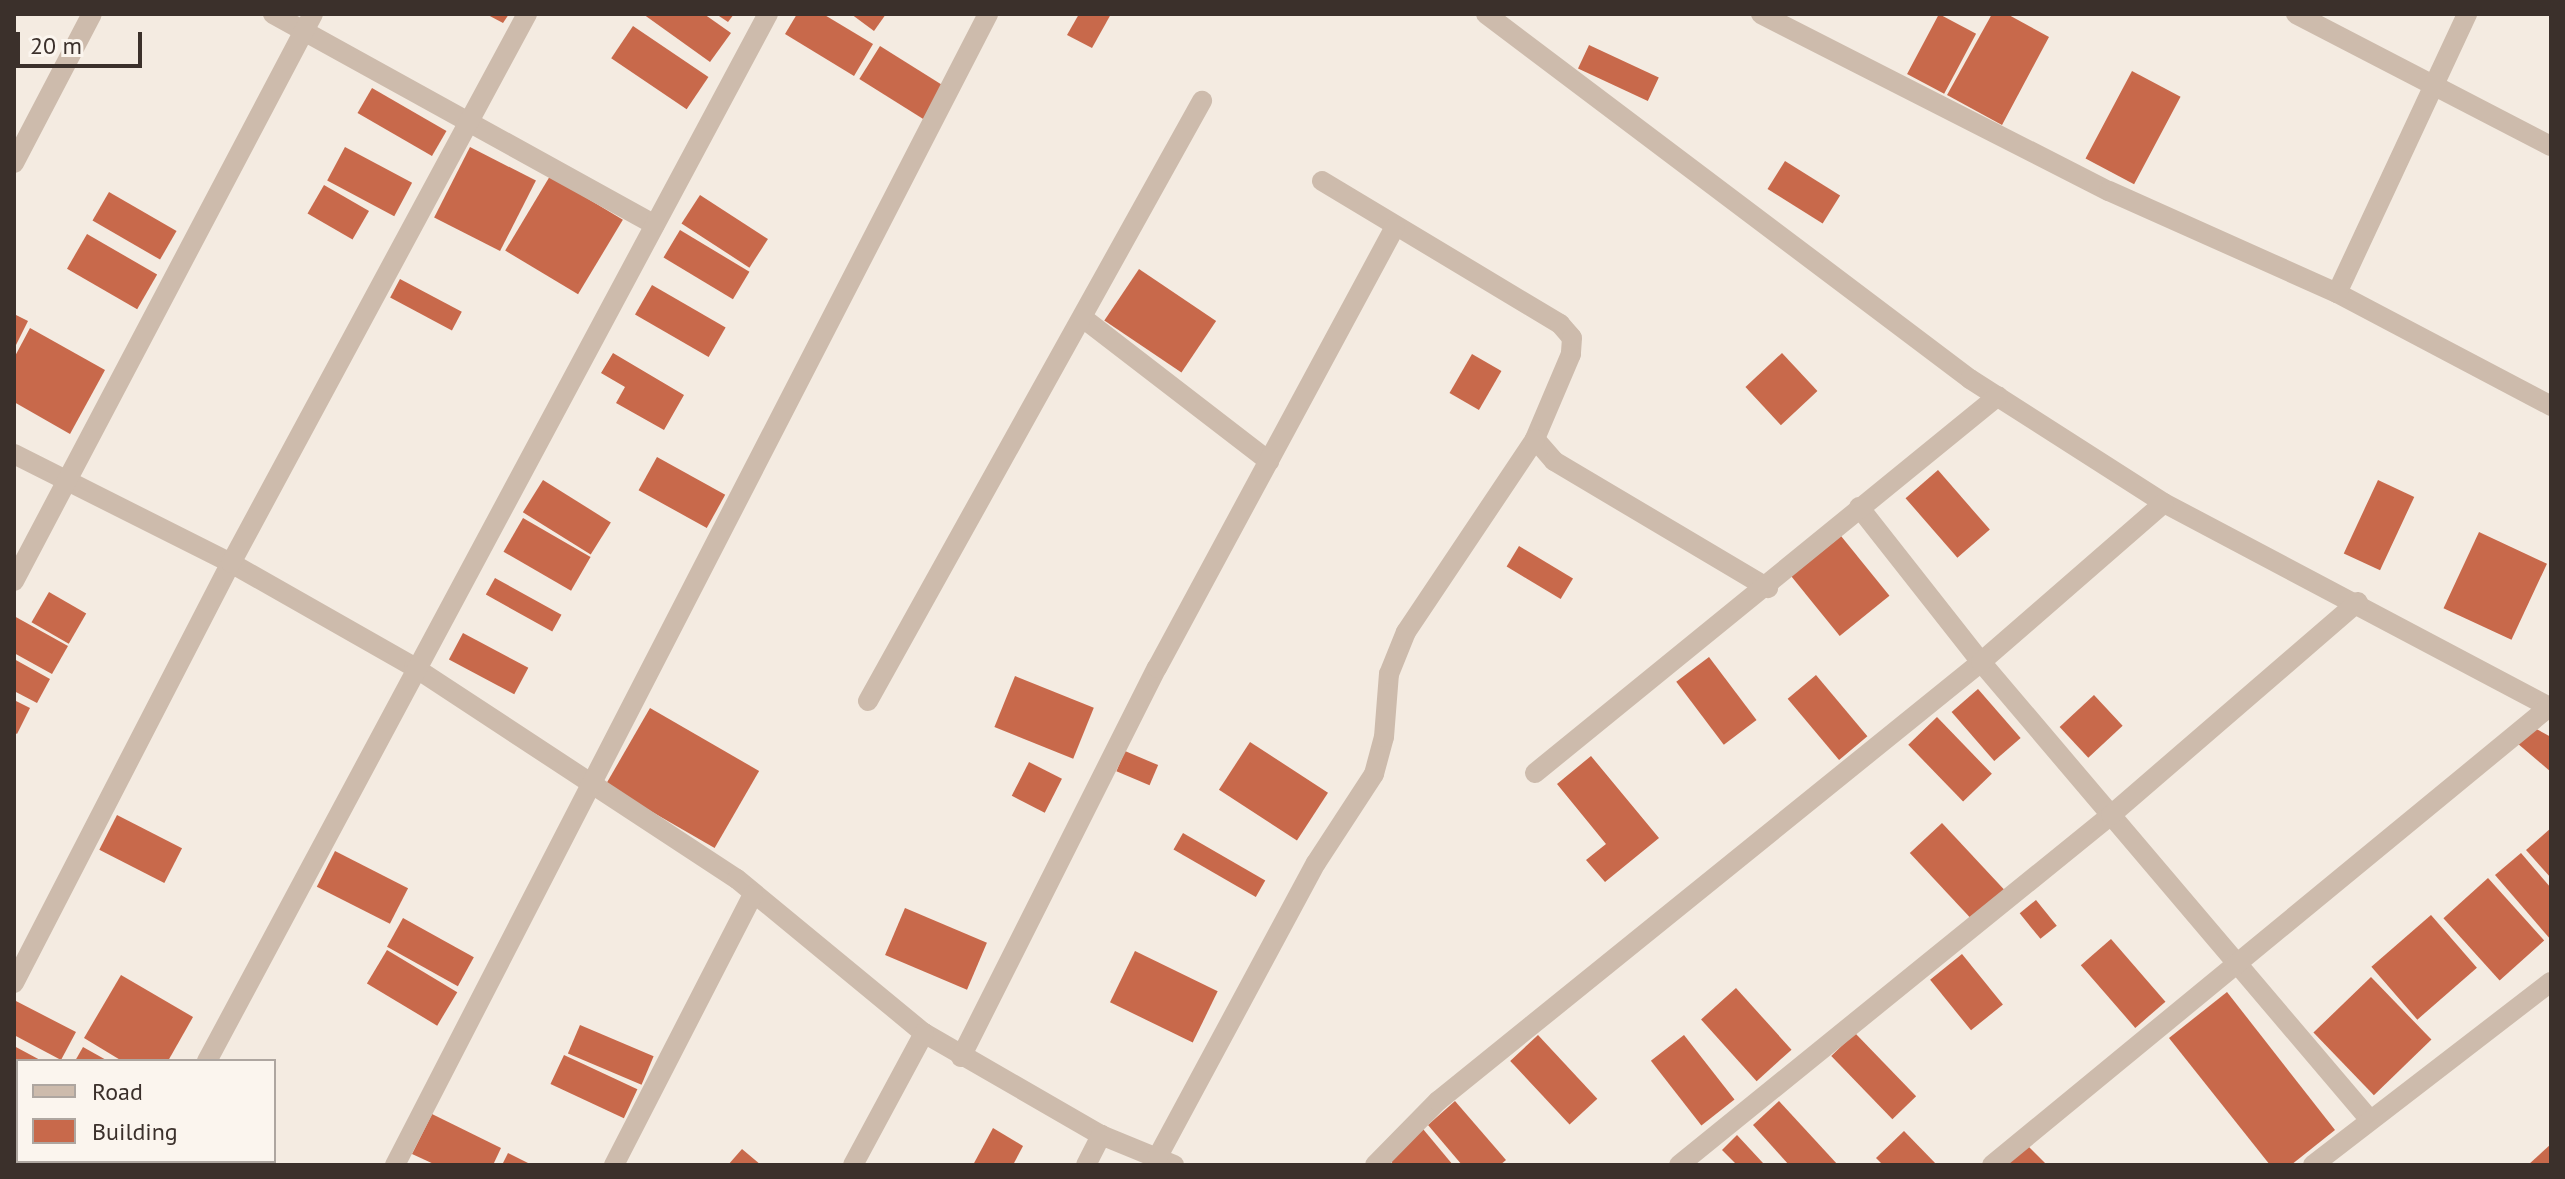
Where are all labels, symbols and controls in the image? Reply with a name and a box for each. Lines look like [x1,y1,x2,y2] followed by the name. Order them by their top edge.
[20,16,146,66] scale bar
[30,30,82,61] text: 20 m
[16,1059,276,1163] legend
[92,1076,143,1107] text: Road
[92,1116,178,1147] text: Building

